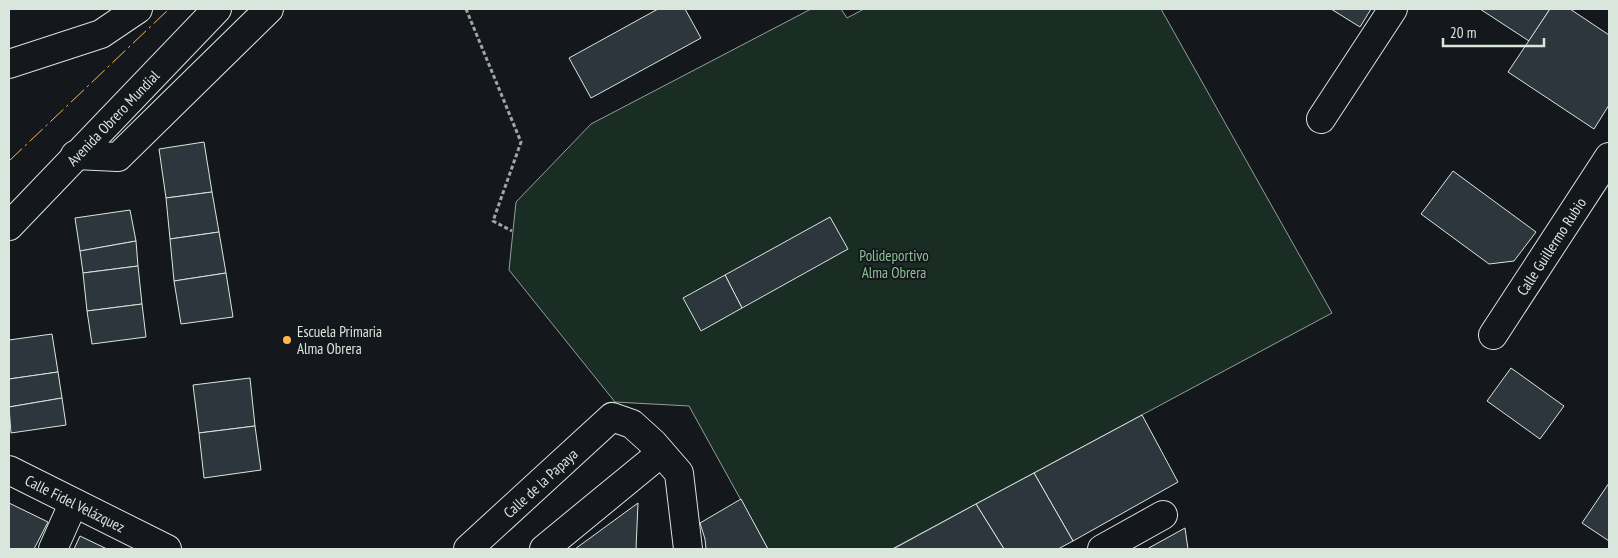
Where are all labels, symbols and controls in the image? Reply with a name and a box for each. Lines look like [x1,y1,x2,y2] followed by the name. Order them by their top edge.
[1443,15,1544,47] scale bar
[1450,23,1476,42] text: 20 m
[63,66,163,169] street label: Avenida Obrero Mundial
[1512,194,1590,299] street label: Calle Guillermo Rubio
[859,246,929,282] park label: Polideportivo Alma Obrera
[297,322,382,358] place label: Escuela Primaria Alma Obrera
[281,334,293,346] marker: Escuela Primaria Alma Obrera
[499,444,581,522] street label: Calle de la Papaya
[22,470,128,536] street label: Calle Fidel Velázquez

